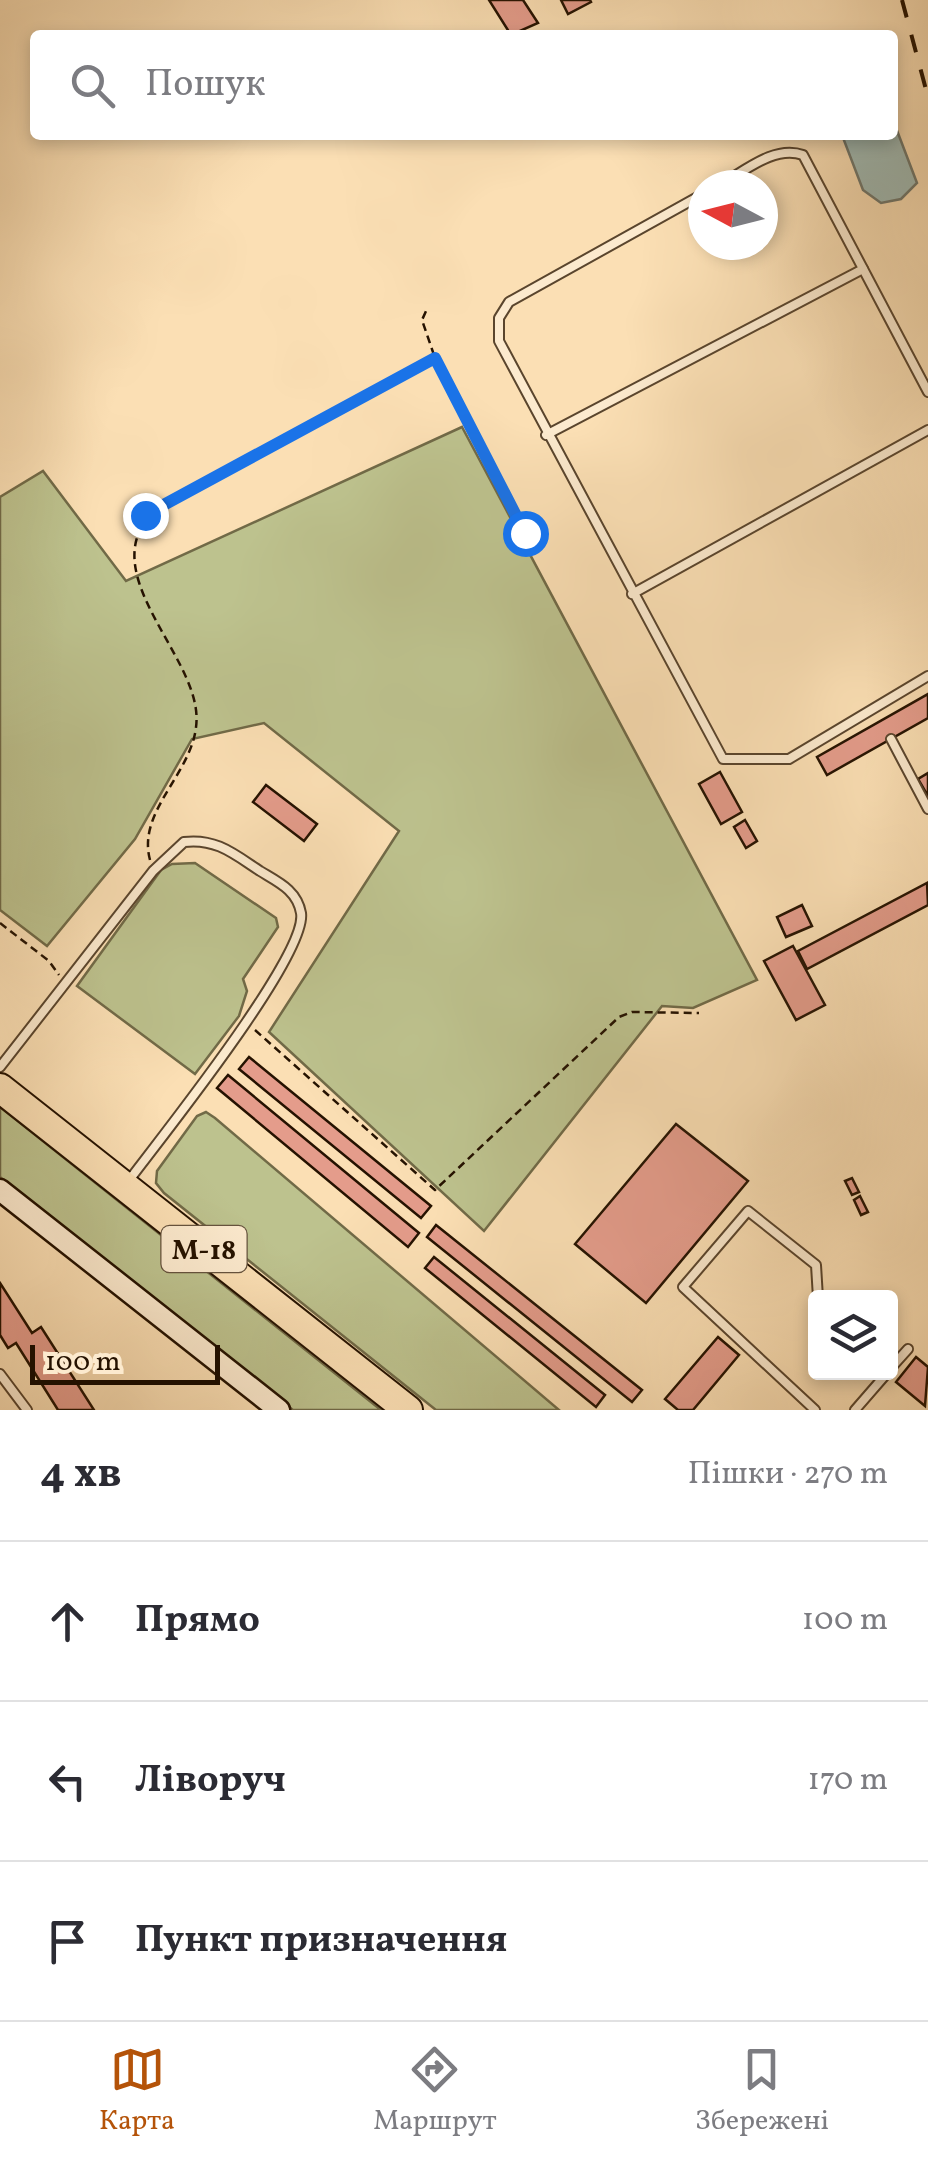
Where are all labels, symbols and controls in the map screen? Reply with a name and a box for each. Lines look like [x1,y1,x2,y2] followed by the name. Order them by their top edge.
[30,30,898,140] search box
[65,58,120,113] icon: search
[145,59,265,112] text: Пошук
[688,170,778,260] north arrow
[123,493,169,539] route end
[503,511,549,557] route start
[162,1226,246,1272] road number: М-18
[808,1290,898,1380] map controls
[808,1290,898,1380] button: layers
[30,1340,220,1384] scale bar
[45,1343,120,1382] text: 100 m
[40,1446,122,1505] text: 4 хв
[688,1453,888,1497] text: Пішки · 270 m
[40,1594,95,1649] icon: ahead
[135,1595,260,1648] text: Прямо
[802,1599,888,1643] text: 100 m
[40,1754,95,1809] icon: left
[135,1755,286,1808] text: Ліворуч
[807,1759,888,1803] text: 170 m
[40,1914,95,1969] icon: arrive
[135,1915,507,1968] text: Пункт призначення
[99,2042,175,2141] tab: Карта
[373,2042,497,2141] tab: Маршрут
[695,2042,829,2141] tab: Збережені

